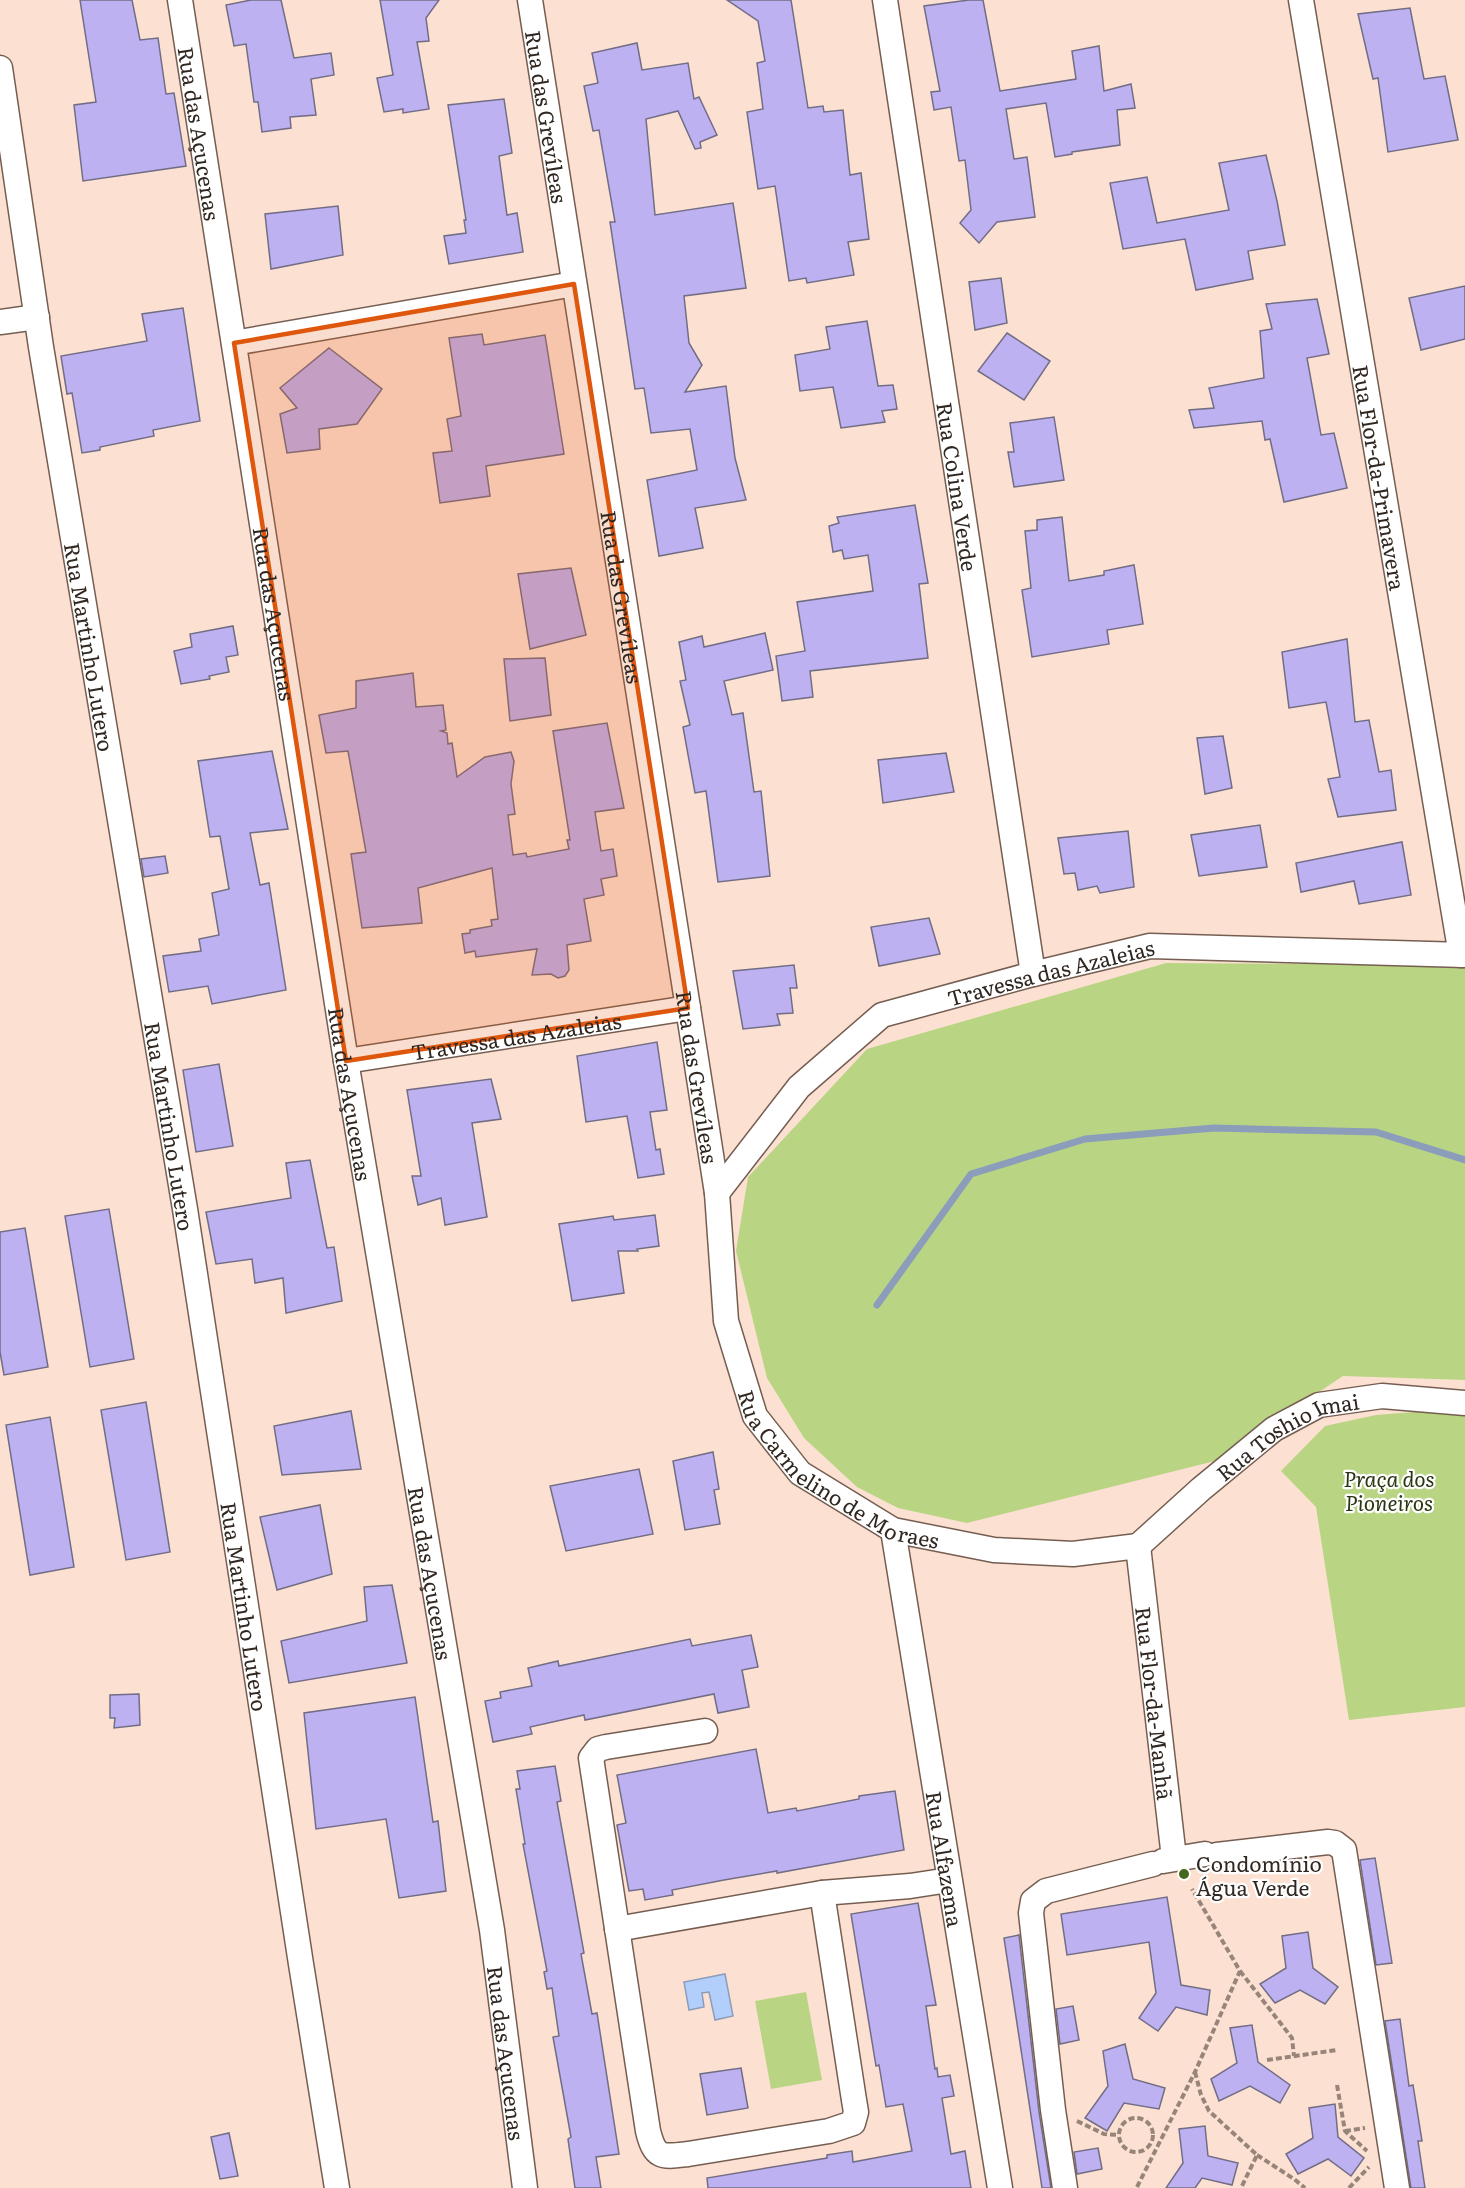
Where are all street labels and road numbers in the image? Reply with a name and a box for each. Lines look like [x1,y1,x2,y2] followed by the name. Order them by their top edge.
[519,28,577,205] street label: Rua das Grevíleas
[172,44,230,222] street label: Rua das Açucenas
[1347,362,1415,593] street label: Rua Flor-da-Primavera
[931,400,987,573] street label: Rua Colina Verde
[595,508,652,685] street label: Rua das Grevíleas
[247,524,305,703] street label: Rua das Açucenas
[58,540,124,754] street label: Rua Martinho Lutero
[943,930,1157,1012] street label: Travessa das Azaleias
[670,988,728,1166] street label: Rua das Grevíleas
[409,1003,623,1066] street label: Travessa das Azaleias
[322,1005,381,1183] street label: Rua das Açucenas
[138,1019,204,1233] street label: Rua Martinho Lutero
[1208,1384,1361,1487] street label: Rua Toshio Imai
[732,1386,942,1554] street label: Rua Carmelino de Moraes
[402,1484,462,1662] street label: Rua das Açucenas
[215,1500,277,1713] street label: Rua Martinho Lutero
[1130,1605,1183,1802] street label: Rua Flor-da-Manhã
[920,1788,973,1930] street label: Rua Alfazema
[481,1964,534,2142] street label: Rua das Açucenas

